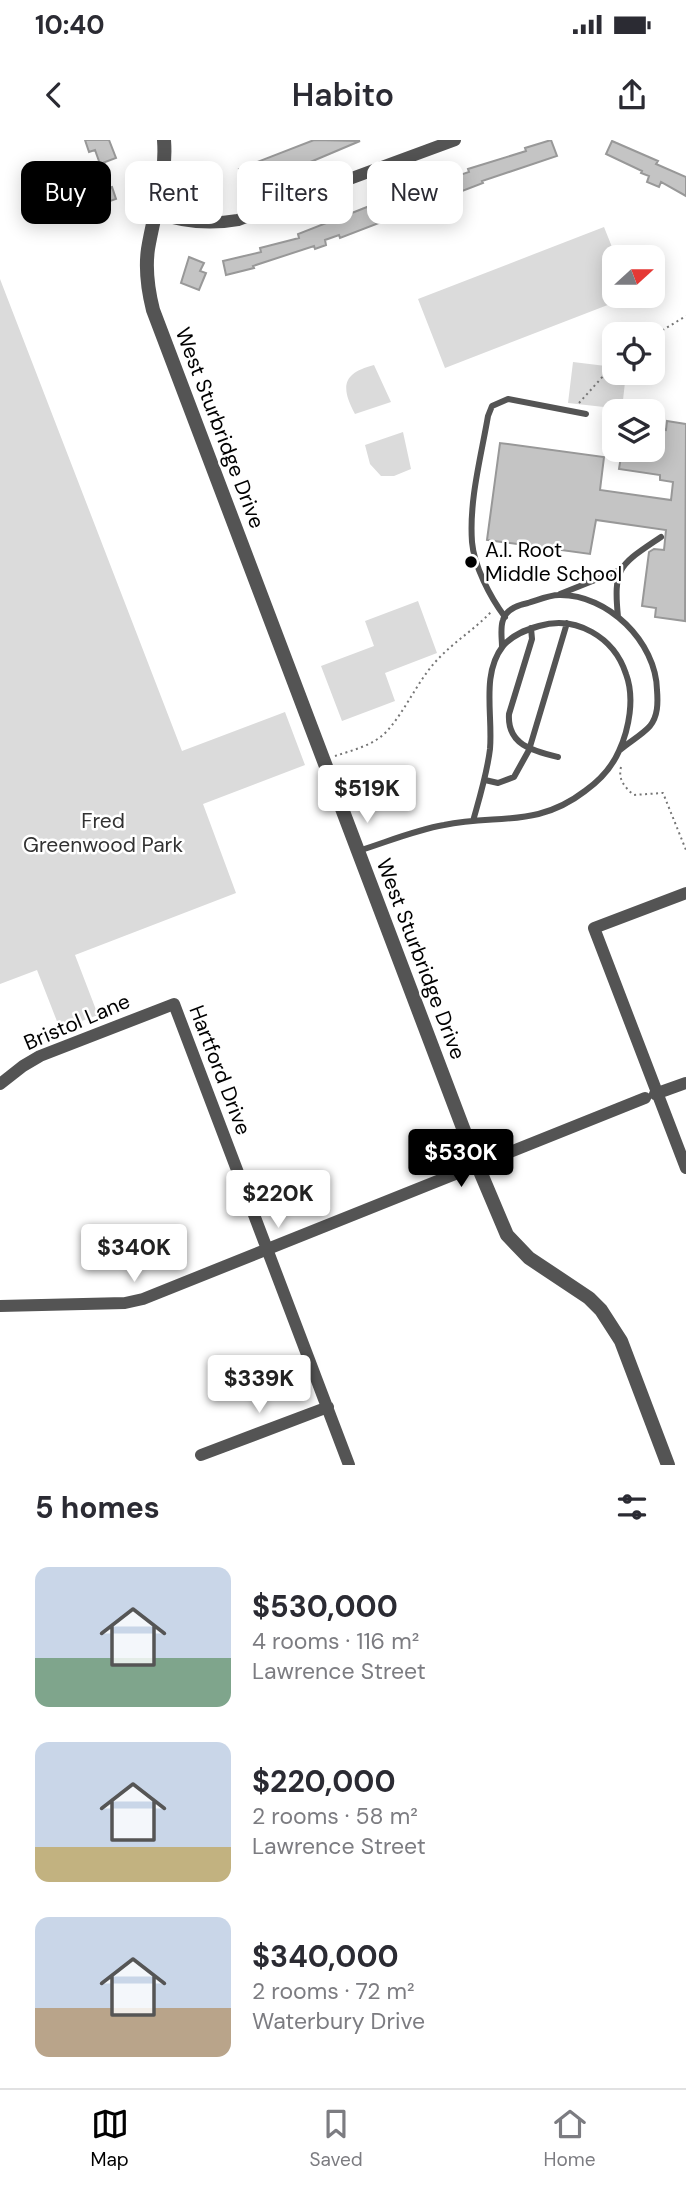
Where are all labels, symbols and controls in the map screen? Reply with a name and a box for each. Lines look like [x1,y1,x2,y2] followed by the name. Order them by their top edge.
[35,8,105,42] text: 10:40
[292,74,394,116] text: Habito
[35,76,73,114] icon: back
[613,76,651,114] icon: share
[21,161,111,224] chip: Buy
[125,161,223,224] chip: Rent
[237,161,353,224] chip: Filters
[367,161,463,224] chip: New
[602,245,665,308] north arrow
[602,245,665,462] map controls
[602,322,665,385] button: locate
[169,324,271,532] street label: West Sturbridge Drive
[602,399,665,462] button: layers
[485,536,622,588] place label: A.I. Root Middle School
[463,554,479,570] marker: A.I. Root Middle School
[318,766,416,825] pin: $519K
[334,773,400,803] text: $519K
[23,807,183,859] park label: Fred Greenwood Park
[370,855,472,1063] street label: West Sturbridge Drive
[20,987,134,1057] street label: Bristol Lane
[182,1001,258,1139] street label: Hartford Drive
[412,1130,510,1189] pin: $530K
[424,1137,498,1167] text: $530K
[229,1170,327,1230] pin: $220K
[242,1178,314,1208] text: $220K
[85,1224,183,1284] pin: $340K
[97,1232,171,1262] text: $340K
[210,1356,308,1415] pin: $339K
[224,1363,294,1393] text: $339K
[35,1488,160,1527] text: 5 homes
[613,1488,651,1526] icon: filters
[252,1587,398,1626] text: $530,000
[91,1595,175,1679] icon: home
[252,1626,419,1656] text: 4 rooms · 116 m²
[252,1656,426,1686] text: Lawrence Street
[252,1762,396,1801] text: $220,000
[91,1770,175,1854] icon: home
[252,1801,418,1831] text: 2 rooms · 58 m²
[252,1831,426,1861] text: Lawrence Street
[252,1937,399,1976] text: $340,000
[91,1945,175,2029] icon: home
[252,1976,415,2006] text: 2 rooms · 72 m²
[252,2006,425,2036] text: Waterbury Drive
[90,2105,129,2172] tab: Map
[310,2105,363,2172] tab: Saved
[544,2105,596,2172] tab: Home

